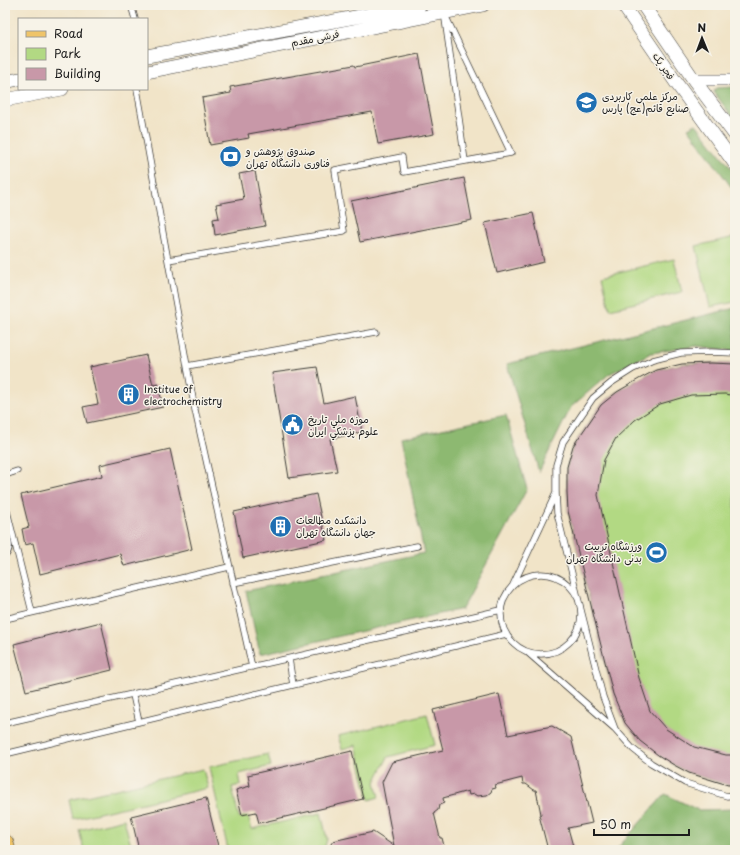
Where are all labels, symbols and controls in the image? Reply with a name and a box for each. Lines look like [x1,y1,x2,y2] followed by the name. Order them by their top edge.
[18,18,148,90] legend
[682,18,722,58] north arrow
[697,19,707,36] text: N
[54,24,83,42] text: Road
[290,25,340,51] street label: فرشی مقدم
[54,44,81,62] text: Park
[650,49,679,82] street label: فجر یک
[54,64,101,82] text: Building
[602,88,689,117] place label: مرکز علمی کاربردی صنایع قائم(عج) پارس
[573,89,599,115] school or university icon: مرکز علمی کاربردی صنایع قائم(عج) پارس
[245,143,330,170] place label: صندوق پژوهش و فناوری دانشگاه تهران
[217,144,243,170] bank icon: صندوق پژوهش و فناوری دانشگاه تهران
[144,381,223,408] place label: Institue of electrochemistry
[115,382,141,408] building icon: Institue of electrochemistry
[308,411,378,441] place label: موزه ملي تاريخ علوم پزشكي ايران
[280,412,306,438] public building icon: موزه ملي تاريخ علوم پزشكي ايران
[296,512,376,539] place label: دانشکده مطالعات جهان دانشگاه تهران
[267,513,293,539] building icon: دانشکده مطالعات جهان دانشگاه تهران
[566,538,642,566] place label: ورزشگاه تربیت بدنی دانشگاه تهران
[644,539,670,565] sports icon: ورزشگاه تربیت بدنی دانشگاه تهران
[594,811,689,837] scale bar
[600,815,631,833] text: 50 m

